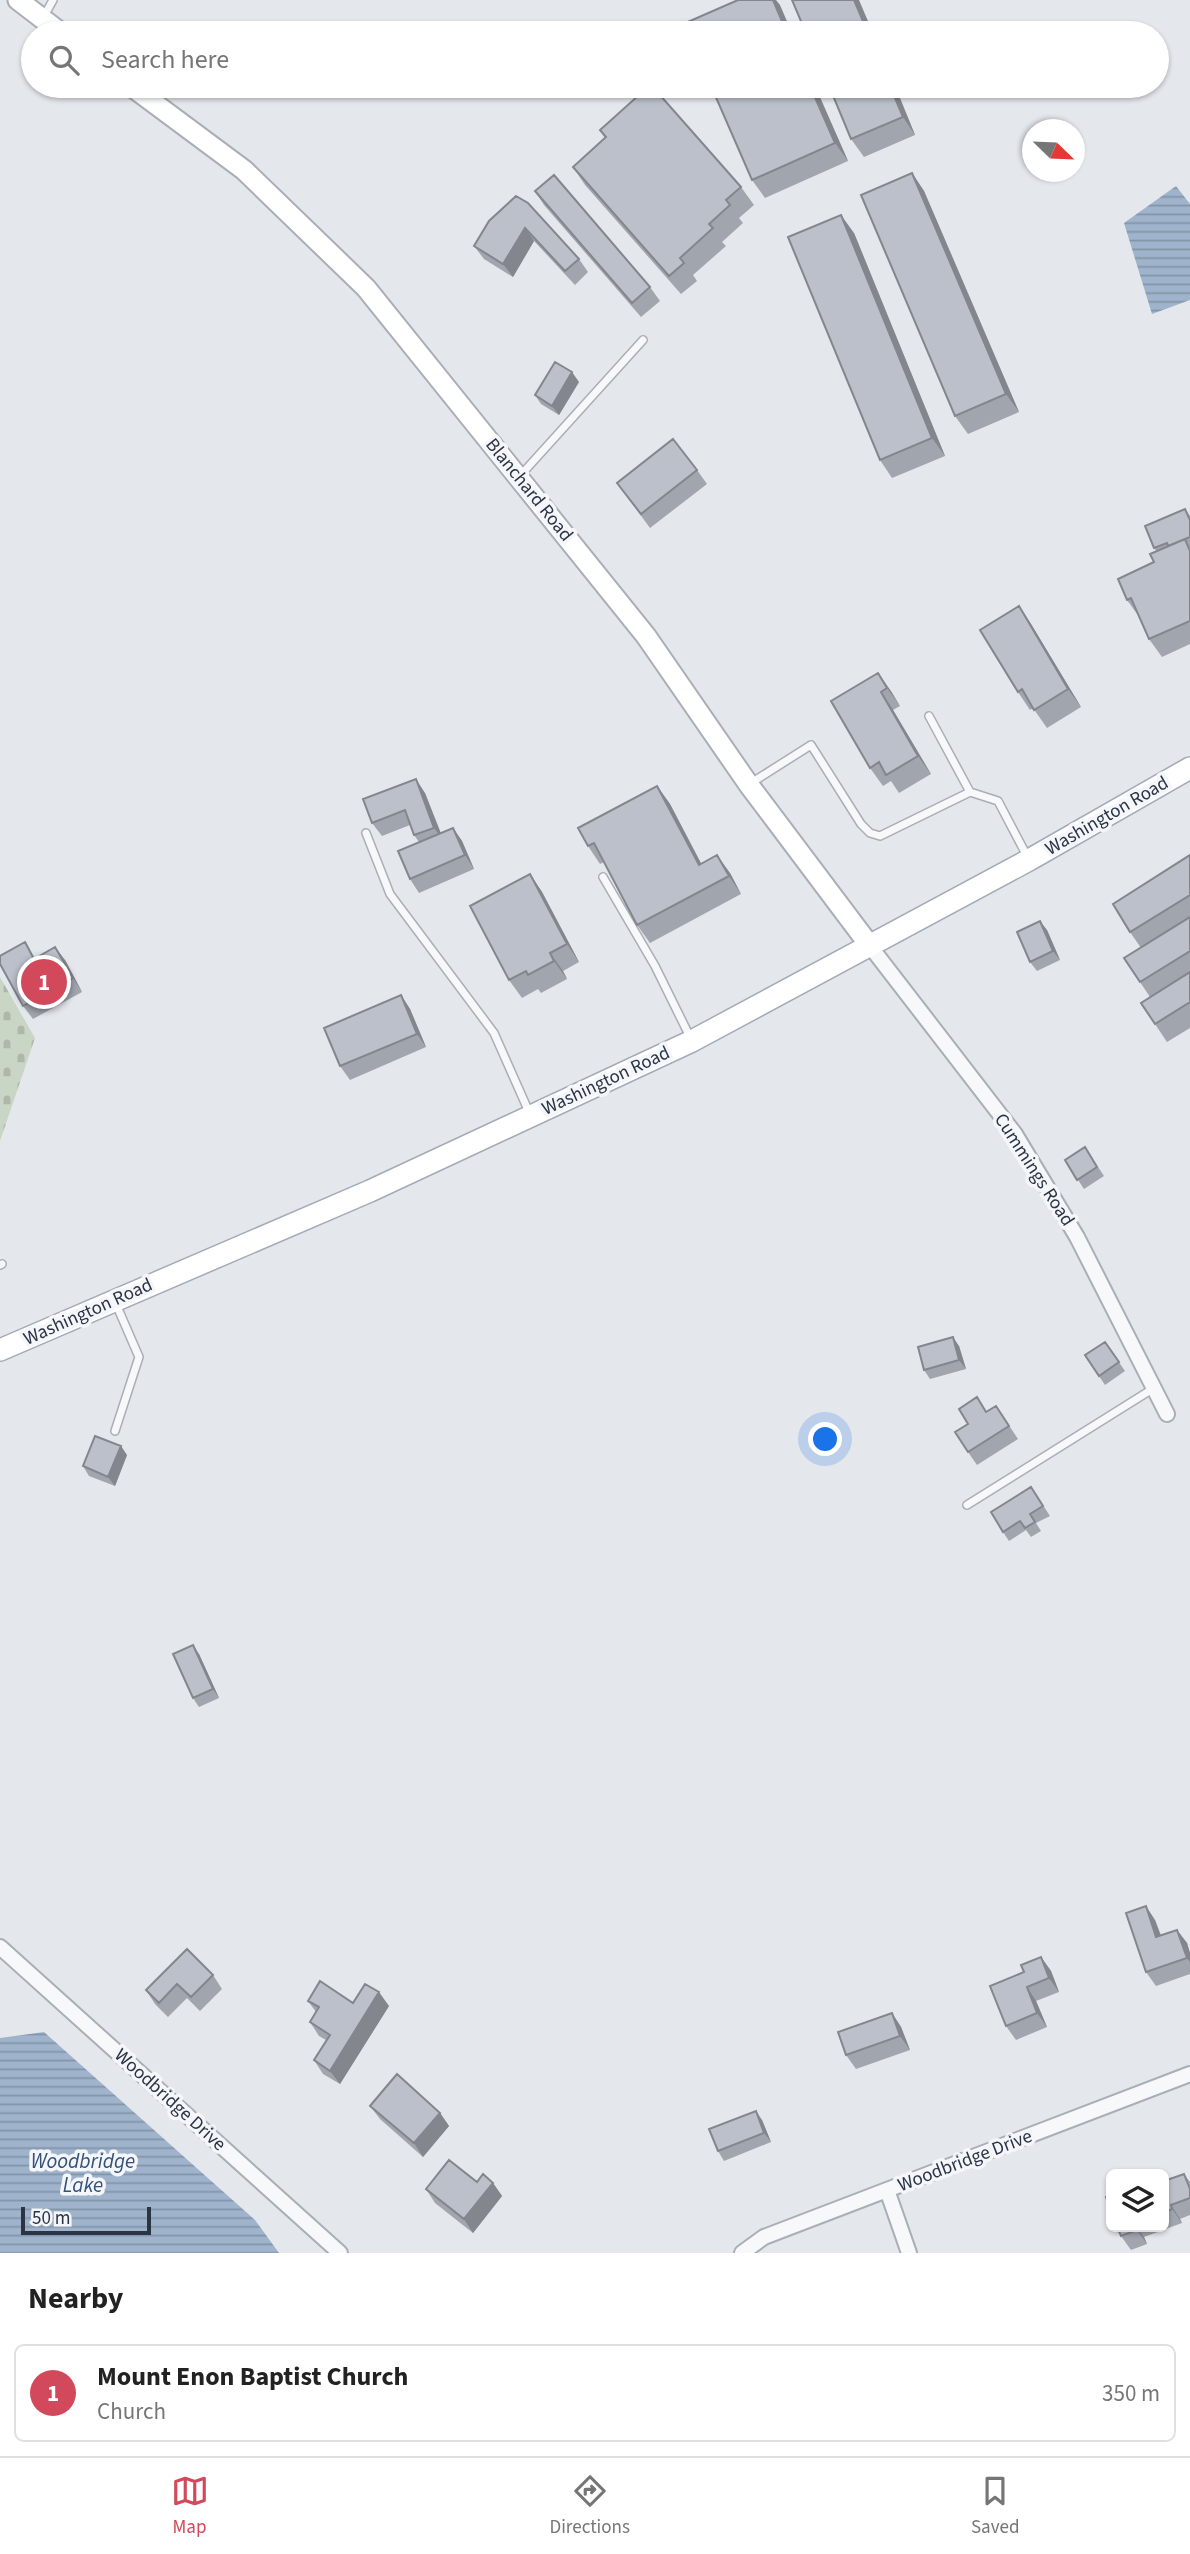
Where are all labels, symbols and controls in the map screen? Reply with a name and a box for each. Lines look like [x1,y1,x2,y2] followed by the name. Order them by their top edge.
[21,21,1169,98] search box
[45,41,83,79] icon: search
[101,41,229,78] text: Search here
[1022,119,1085,182] north arrow
[479,433,579,547] street label: Blanchard Road
[1040,770,1174,862] street label: Washington Road
[21,956,67,1008] pin: 1
[537,1039,675,1123] street label: Washington Road
[987,1108,1081,1232] street label: Cummings Road
[19,1271,157,1353] street label: Washington Road
[808,1422,842,1456] your location
[108,2042,232,2158] street label: Woodbridge Drive
[894,2123,1036,2199] street label: Woodbridge Drive
[31,2146,135,2200] water label: Woodbridge Lake
[1106,2169,1169,2232] map controls
[1106,2169,1169,2232] button: layers
[21,2204,150,2236] scale bar
[32,2205,70,2232] text: 50 m
[28,2277,123,2320] text: Nearby
[97,2358,408,2395] text: Mount Enon Baptist Church
[47,2377,59,2410] text: 1
[1102,2377,1160,2410] text: 350 m
[97,2395,166,2428] text: Church
[171,2472,209,2541] tab: Map
[550,2472,630,2541] tab: Directions
[971,2472,1019,2541] tab: Saved

